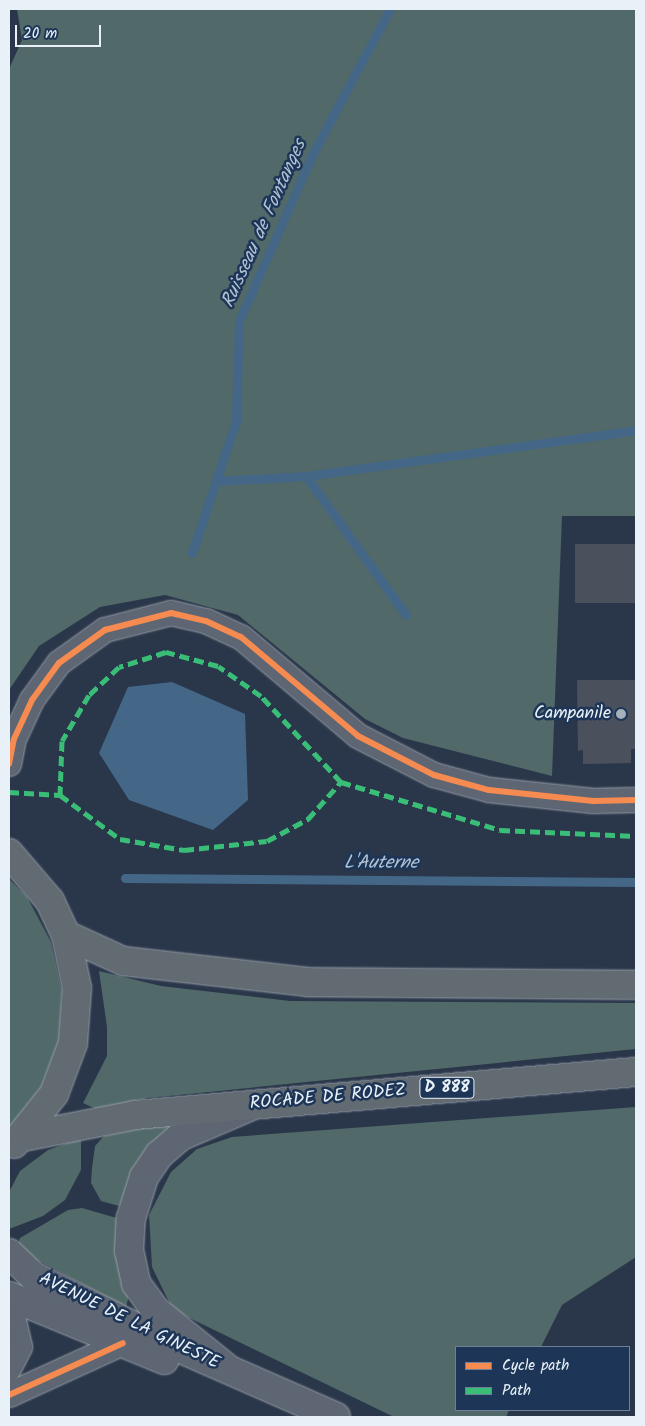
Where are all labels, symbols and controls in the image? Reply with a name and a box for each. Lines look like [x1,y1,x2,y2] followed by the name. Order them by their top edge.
[18,15,104,47] scale bar
[23,22,57,46] text: 20 m
[218,136,312,312] water label: Ruisseau de Fontanges
[534,703,611,725] place label: Campanile
[615,708,627,720] marker: Campanile
[344,853,418,875] water label: L'Auterne
[418,1074,476,1102] road number: D 888
[249,1080,407,1116] street label: ROCADE DE RODEZ
[35,1269,223,1375] street label: AVENUE DE LA GINESTE
[455,1346,630,1411] legend
[502,1354,569,1378] text: Cycle path
[502,1379,531,1403] text: Path

